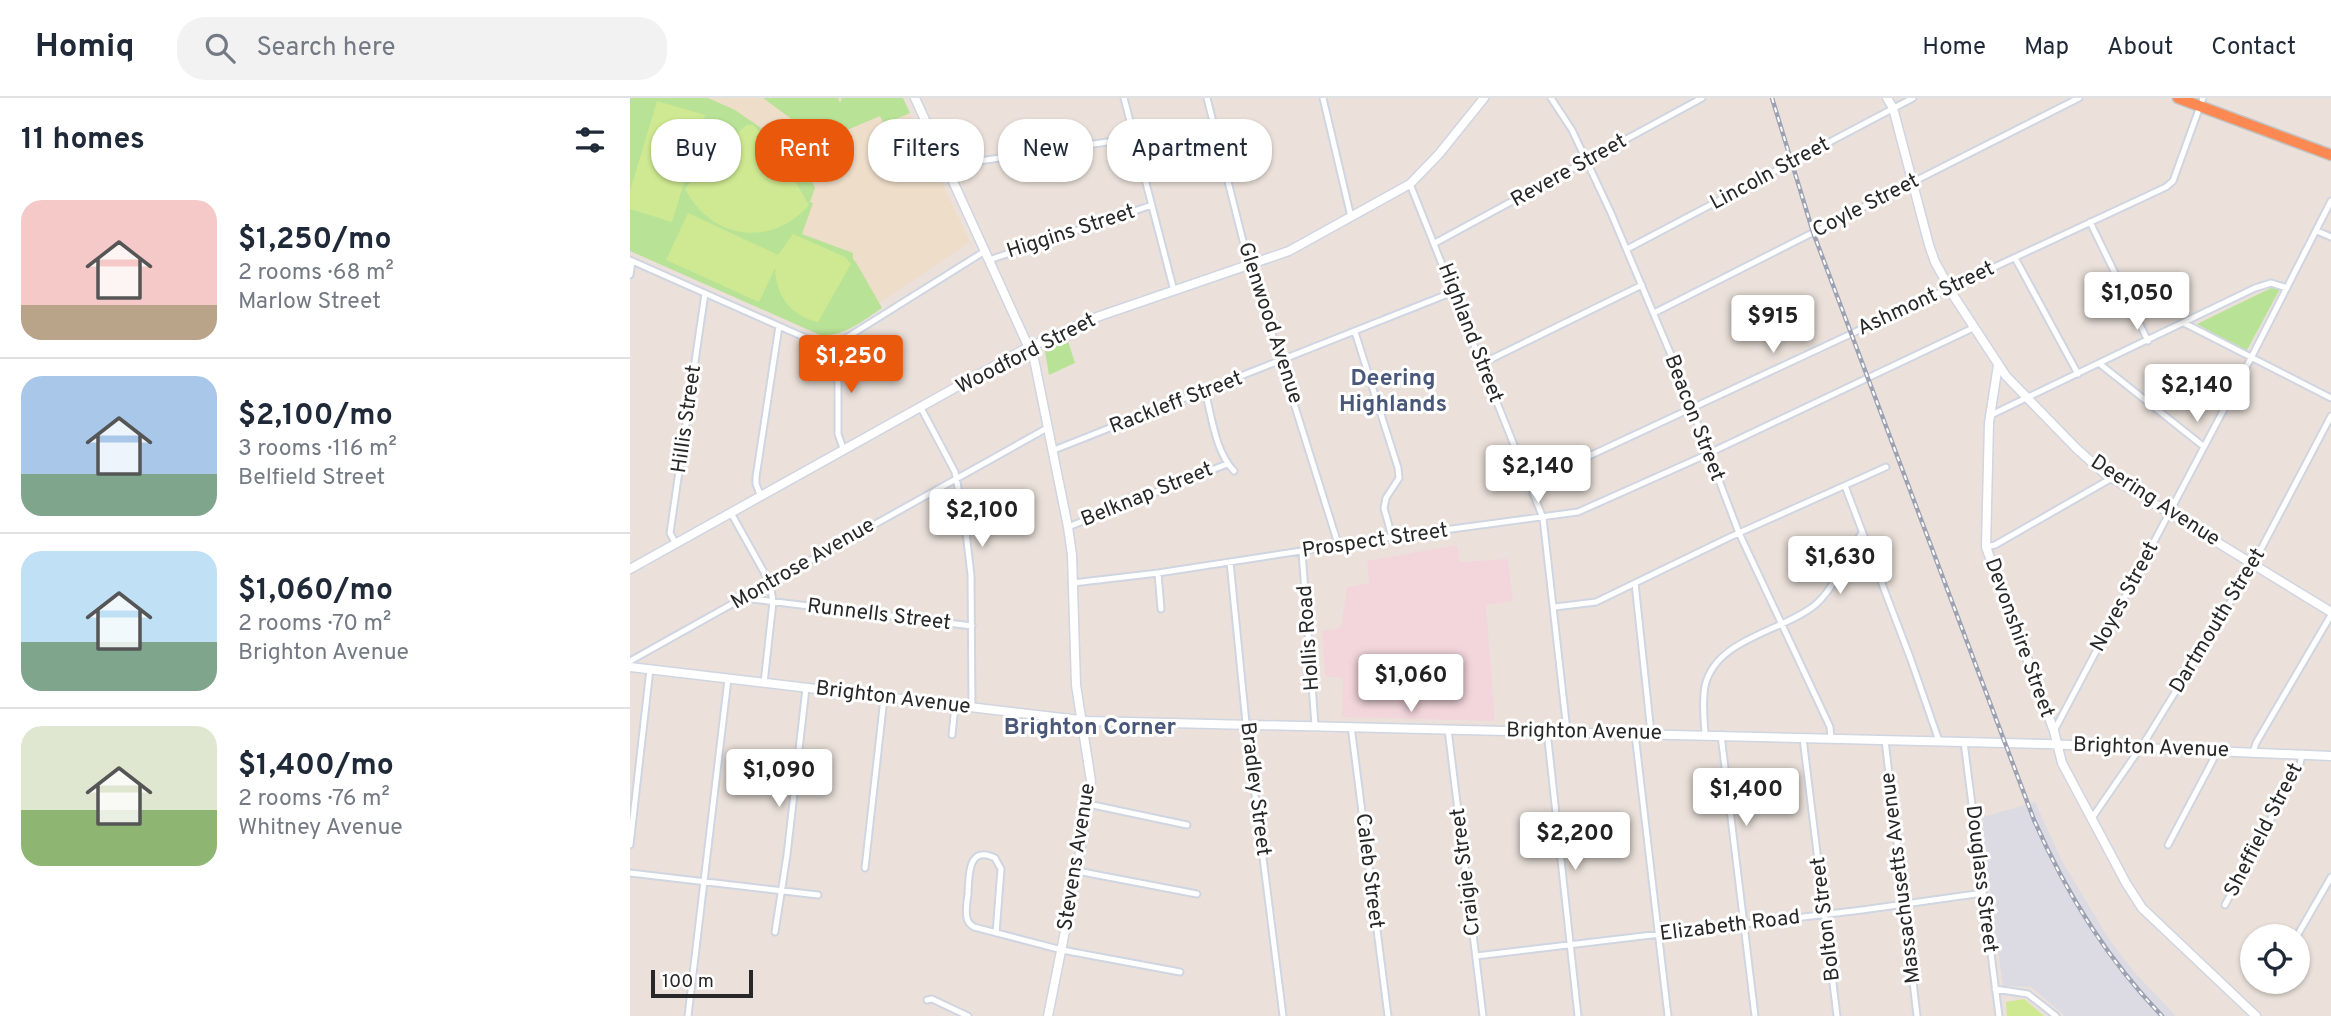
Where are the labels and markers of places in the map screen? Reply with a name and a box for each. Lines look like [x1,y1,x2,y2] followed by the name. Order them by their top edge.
[2080,272,2194,332] pin: $1,050
[1732,296,1814,355] pin: $915
[794,336,908,395] pin: $1,250
[2140,364,2254,424] pin: $2,140
[1481,446,1595,505] pin: $2,140
[925,490,1039,549] pin: $2,100
[1783,536,1897,596] pin: $1,630
[1354,654,1468,714] pin: $1,060
[722,750,836,809] pin: $1,090
[1689,768,1803,828] pin: $1,400
[1518,812,1632,872] pin: $2,200

